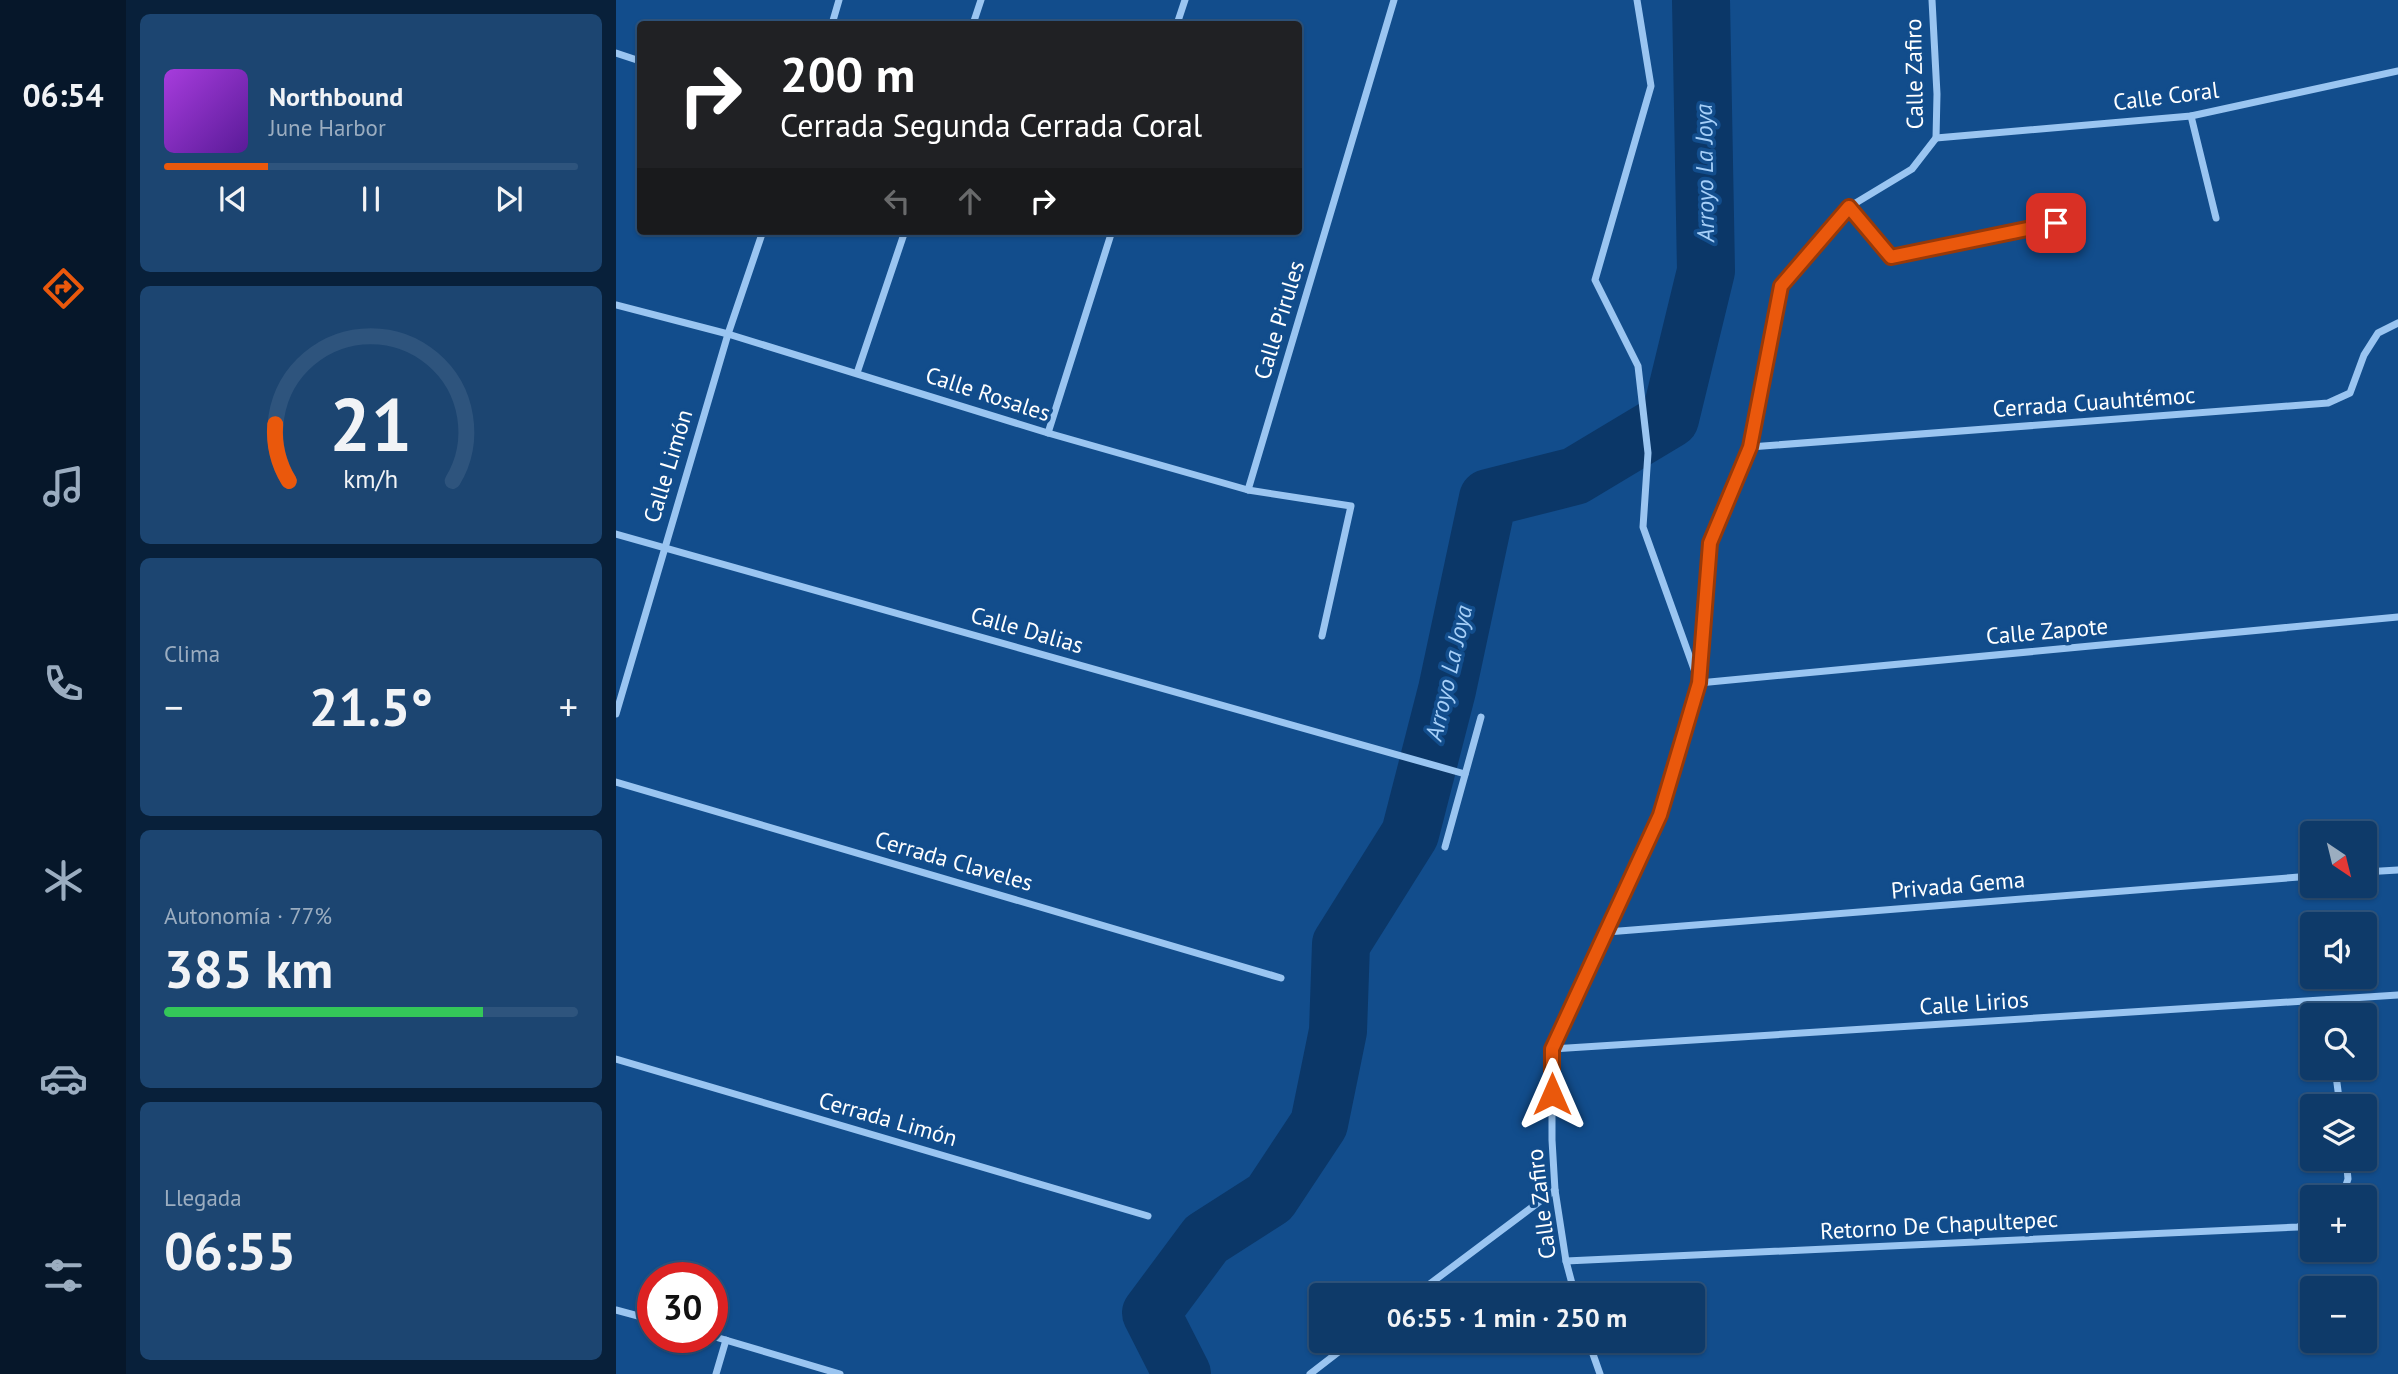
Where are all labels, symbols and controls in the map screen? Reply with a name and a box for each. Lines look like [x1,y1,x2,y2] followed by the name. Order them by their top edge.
[1898,18,1929,130] street label: Calle Zafiro
[780,42,915,106] text: 200 m
[665,49,756,140] icon: right
[22,74,104,116] text: 06:54
[2112,75,2221,116] street label: Calle Coral
[269,80,403,113] text: Northbound
[1688,103,1721,243] water label: Arroyo La Joya
[780,104,1202,146] text: Cerrada Segunda Cerrada Coral
[269,113,386,142] text: June Harbor
[214,180,252,218] icon: previous
[352,180,390,218] icon: pause
[490,180,528,218] icon: next
[878,182,916,220] icon: left
[951,182,989,220] icon: ahead
[1024,182,1062,220] icon: right
[2026,193,2086,253] pin
[2037,204,2075,242] icon: arrive
[1247,257,1310,383] street label: Calle Pirules
[39,264,88,313] icon: directions
[922,360,1054,427] street label: Calle Rosales
[330,377,412,471] text: 21
[1992,380,2196,423] street label: Cerrada Cuauhtémoc
[637,406,699,526] street label: Calle Limón
[39,462,88,511] icon: music
[344,463,398,495] text: km/h
[967,600,1087,659] street label: Calle Dalias
[1418,602,1479,745] water label: Arroyo La Joya
[1985,611,2109,650] street label: Calle Zapote
[164,639,220,668] text: Clima
[39,659,88,708] icon: phone
[309,673,433,740] text: 21.5°
[164,682,183,731] text: −
[559,682,578,731] text: +
[2300,821,2376,898] north arrow
[2300,821,2377,1353] map controls
[872,824,1036,897] street label: Cerrada Claveles
[39,856,88,905] icon: climate
[1890,864,2026,905] street label: Privada Gema
[164,901,332,930] text: Autonomía · 77%
[2300,912,2377,989] button: sound
[164,935,333,1002] text: 385 km
[1918,984,2030,1021] street label: Calle Lirios
[2300,1003,2377,1080] button: search
[39,1054,88,1103] icon: car
[1515,1057,1589,1131] position arrow
[816,1085,961,1152] street label: Cerrada Limón
[2300,1094,2377,1171] button: layers
[1519,1147,1562,1261] street label: Calle Zafiro
[164,1183,242,1212] text: Llegada
[2300,1185,2377,1262] button: +
[1819,1204,2059,1245] street label: Retorno De Chapultepec
[164,1217,296,1284] text: 06:55
[39,1251,88,1300] icon: filters
[637,1262,728,1353] speed limit sign: 30
[2300,1276,2377,1353] button: −
[1387,1301,1627,1334] text: 06:55 · 1 min · 250 m

